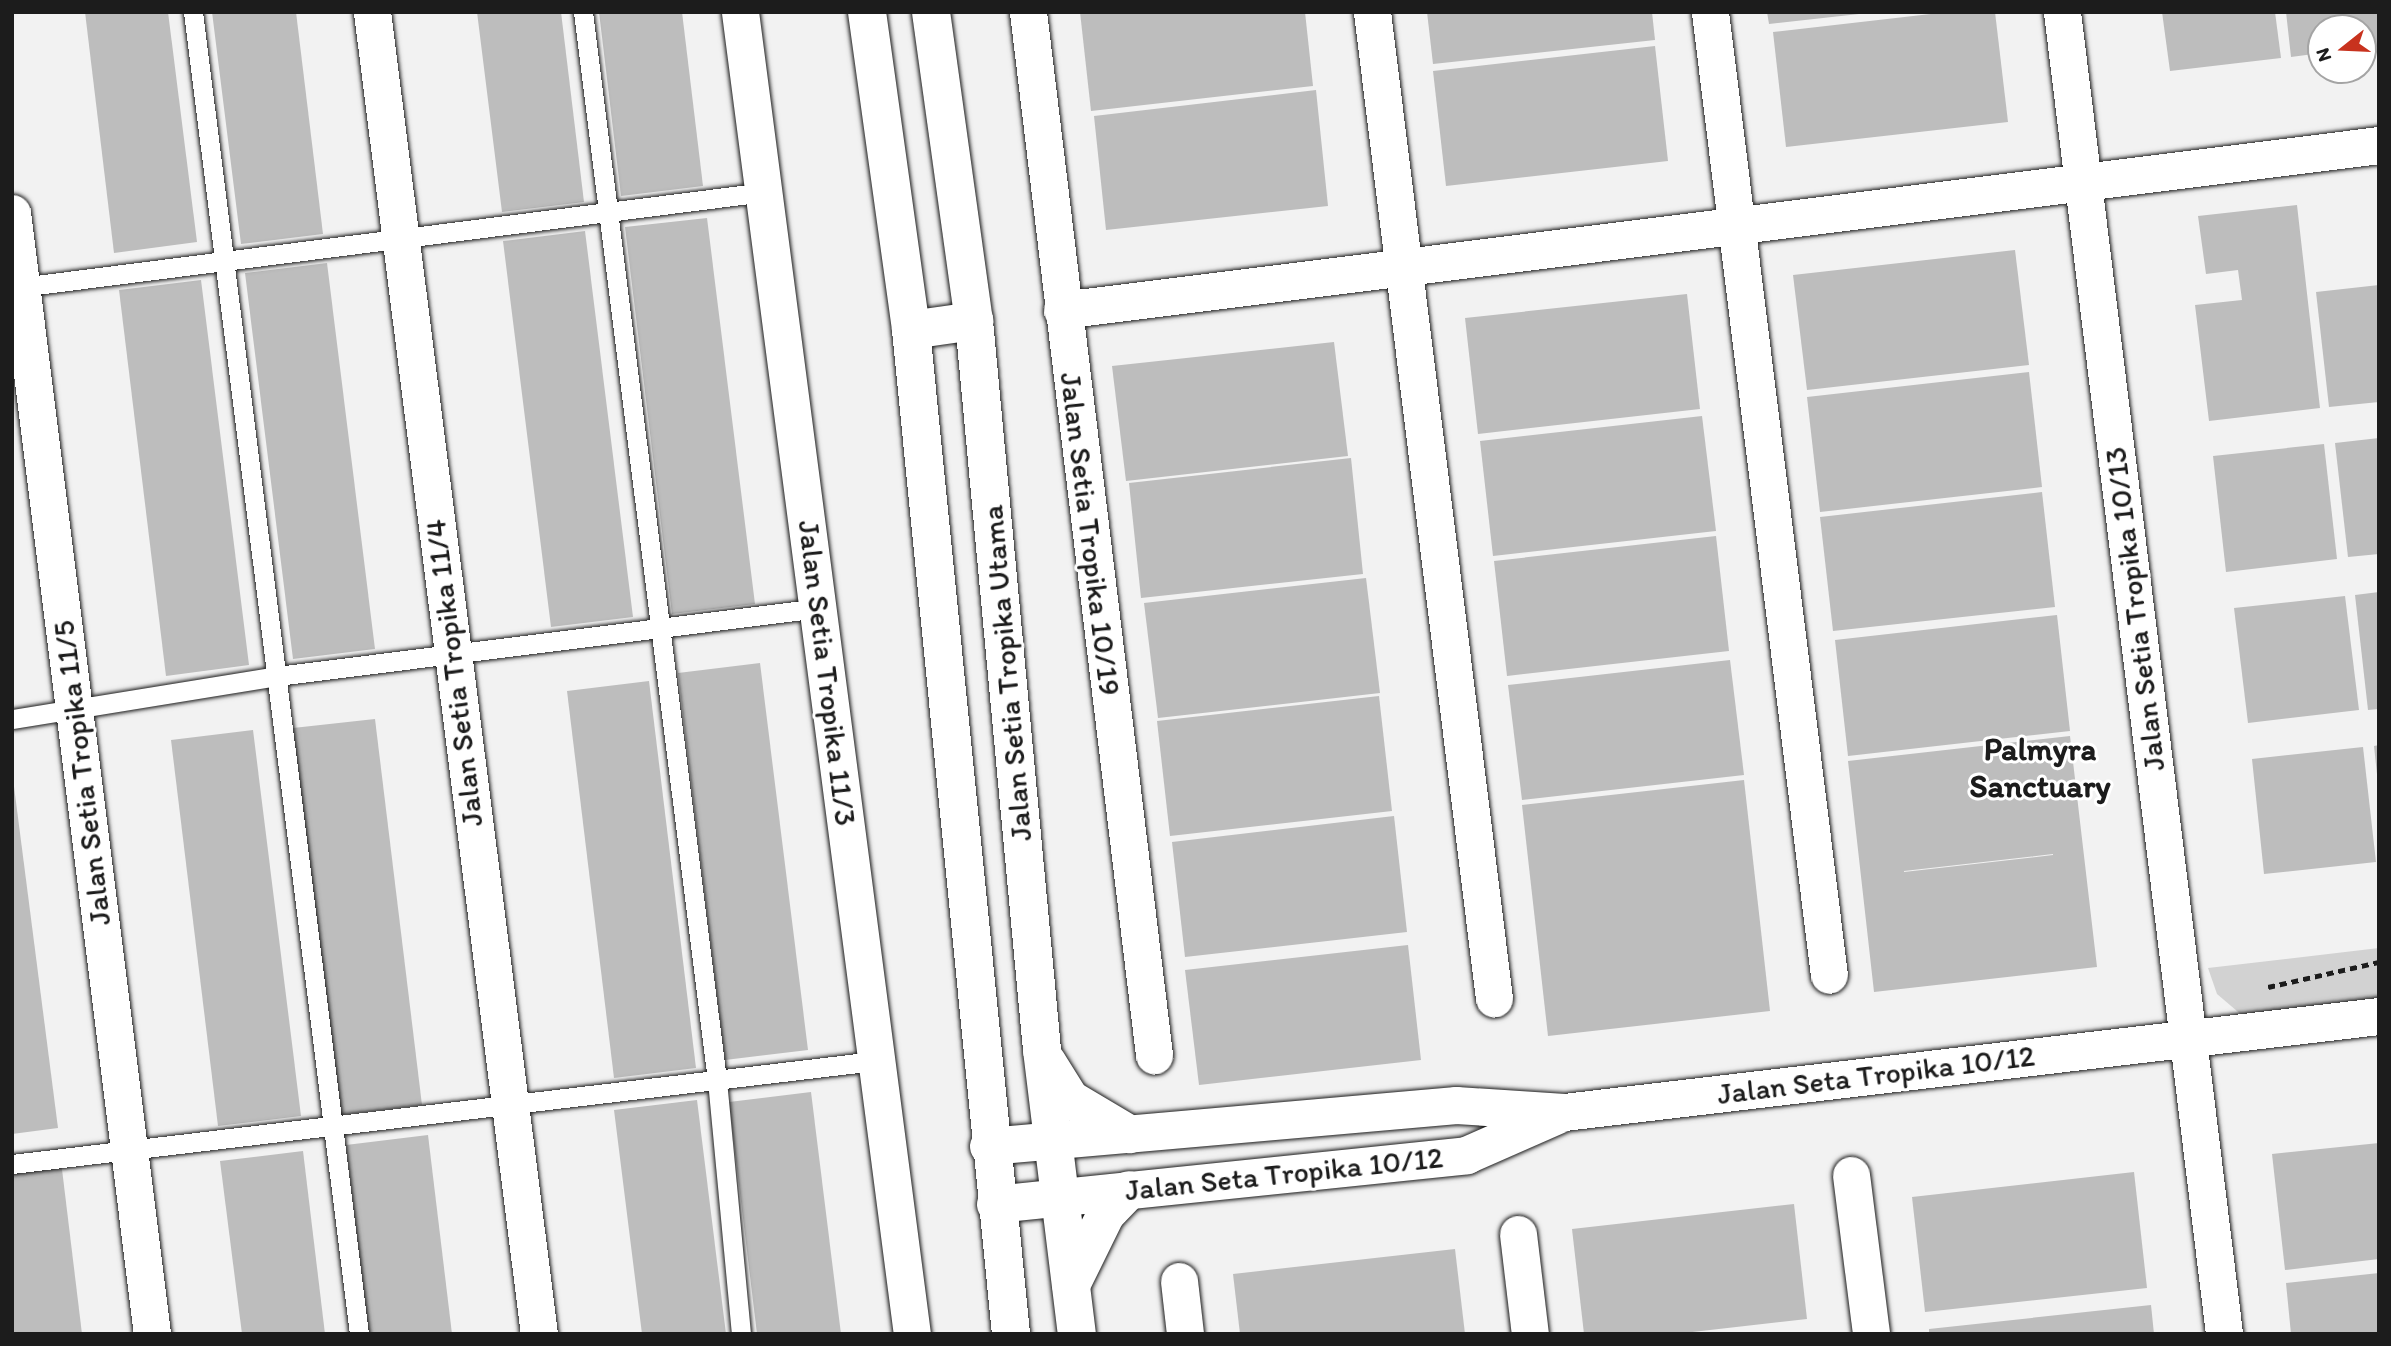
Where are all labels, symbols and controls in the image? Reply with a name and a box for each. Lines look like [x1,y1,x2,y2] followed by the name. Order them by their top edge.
[2307,14,2377,84] north arrow
[2311,45,2336,65] text: N
[1052,371,1128,697] street label: Jalan Setia Tropika 10/19
[2097,445,2173,773] street label: Jalan Setia Tropika 10/13
[974,504,1040,842] street label: Jalan Setia Tropika Utama
[417,518,491,828] street label: Jalan Setia Tropika 11/4
[790,518,864,828] street label: Jalan Setia Tropika 11/3
[45,619,119,927] street label: Jalan Setia Tropika 11/5
[1969,731,2111,806] district label: Palmyra Sanctuary
[1717,1038,2035,1112] street label: Jalan Seta Tropika 10/12
[1125,1140,1443,1208] street label: Jalan Seta Tropika 10/12

